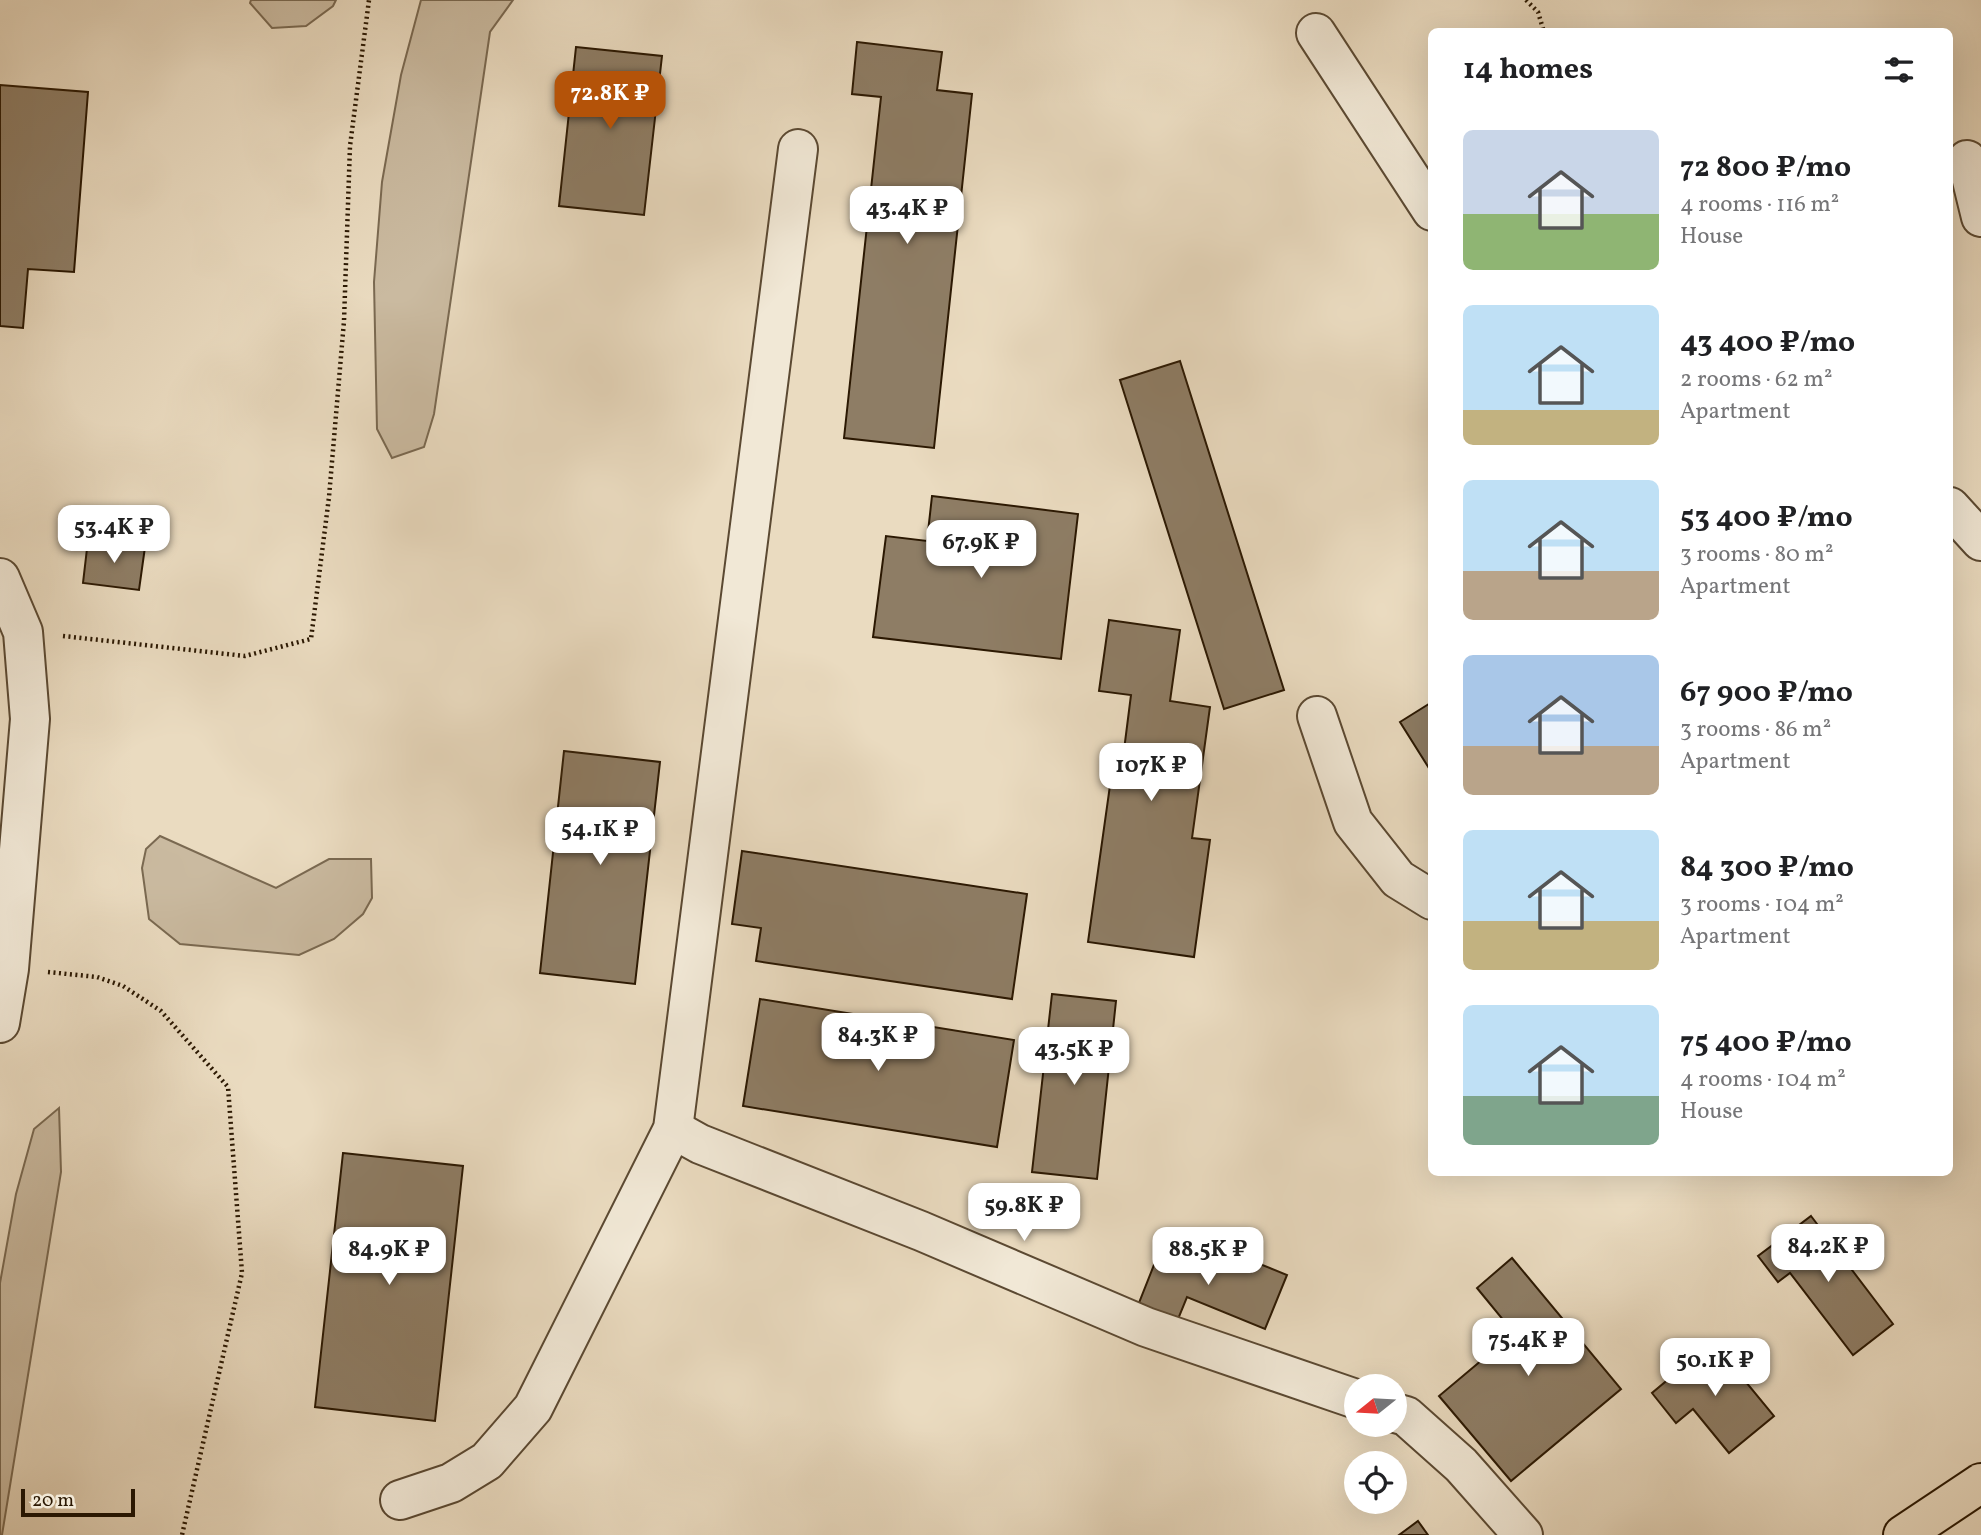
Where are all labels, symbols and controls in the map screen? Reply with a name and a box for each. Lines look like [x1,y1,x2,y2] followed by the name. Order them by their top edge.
[1463,49,1593,91] text: 14 homes
[1880,51,1918,89] icon: filters
[545,72,675,131] pin: 72.8K ₽
[571,78,649,110] text: 72.8K ₽
[1680,147,1851,189] text: 72 800 ₽/mo
[1519,158,1603,242] icon: home
[842,187,972,246] pin: 43.4K ₽
[1680,189,1839,221] text: 4 rooms · 116 m²
[866,193,948,225] text: 43.4K ₽
[1680,221,1743,253] text: House
[1680,322,1855,364] text: 43 400 ₽/mo
[1519,333,1603,417] icon: home
[1680,364,1832,396] text: 2 rooms · 62 m²
[1680,396,1791,428] text: Apartment
[1680,497,1853,539] text: 53 400 ₽/mo
[49,505,179,565] pin: 53.4K ₽
[1519,508,1603,592] icon: home
[74,512,154,544] text: 53.4K ₽
[916,520,1046,580] pin: 67.9K ₽
[942,527,1020,559] text: 67.9K ₽
[1680,539,1833,571] text: 3 rooms · 80 m²
[1680,571,1791,603] text: Apartment
[1680,672,1853,714] text: 67 900 ₽/mo
[1519,683,1603,767] icon: home
[1680,714,1831,746] text: 3 rooms · 86 m²
[1094,744,1208,803] pin: 107K ₽
[1680,746,1791,778] text: Apartment
[1115,750,1187,782] text: 107K ₽
[535,808,665,867] pin: 54.1K ₽
[561,814,639,846] text: 54.1K ₽
[1680,847,1854,889] text: 84 300 ₽/mo
[1519,858,1603,942] icon: home
[1680,889,1844,921] text: 3 rooms · 104 m²
[1680,921,1791,953] text: Apartment
[813,1014,943,1073] pin: 84.3K ₽
[838,1020,918,1052] text: 84.3K ₽
[1680,1022,1852,1064] text: 75 400 ₽/mo
[1009,1028,1139,1087] pin: 43.5K ₽
[1519,1033,1603,1117] icon: home
[1034,1034,1114,1066] text: 43.5K ₽
[1680,1064,1846,1096] text: 4 rooms · 104 m²
[1680,1096,1743,1128] text: House
[959,1184,1089,1243] pin: 59.8K ₽
[984,1190,1064,1222] text: 59.8K ₽
[1763,1224,1893,1284] pin: 84.2K ₽
[324,1228,454,1287] pin: 84.9K ₽
[1143,1228,1273,1287] pin: 88.5K ₽
[1787,1231,1869,1263] text: 84.2K ₽
[348,1234,430,1266] text: 84.9K ₽
[1168,1234,1248,1266] text: 88.5K ₽
[1463,1318,1593,1378] pin: 75.4K ₽
[1488,1325,1568,1357] text: 75.4K ₽
[1650,1338,1780,1398] pin: 50.1K ₽
[1676,1345,1754,1377] text: 50.1K ₽
[1344,1374,1407,1437] north arrow
[1344,1374,1407,1514] map controls
[1344,1451,1407,1514] button: locate
[21,1486,135,1518] scale bar
[32,1488,74,1514] text: 20 m

